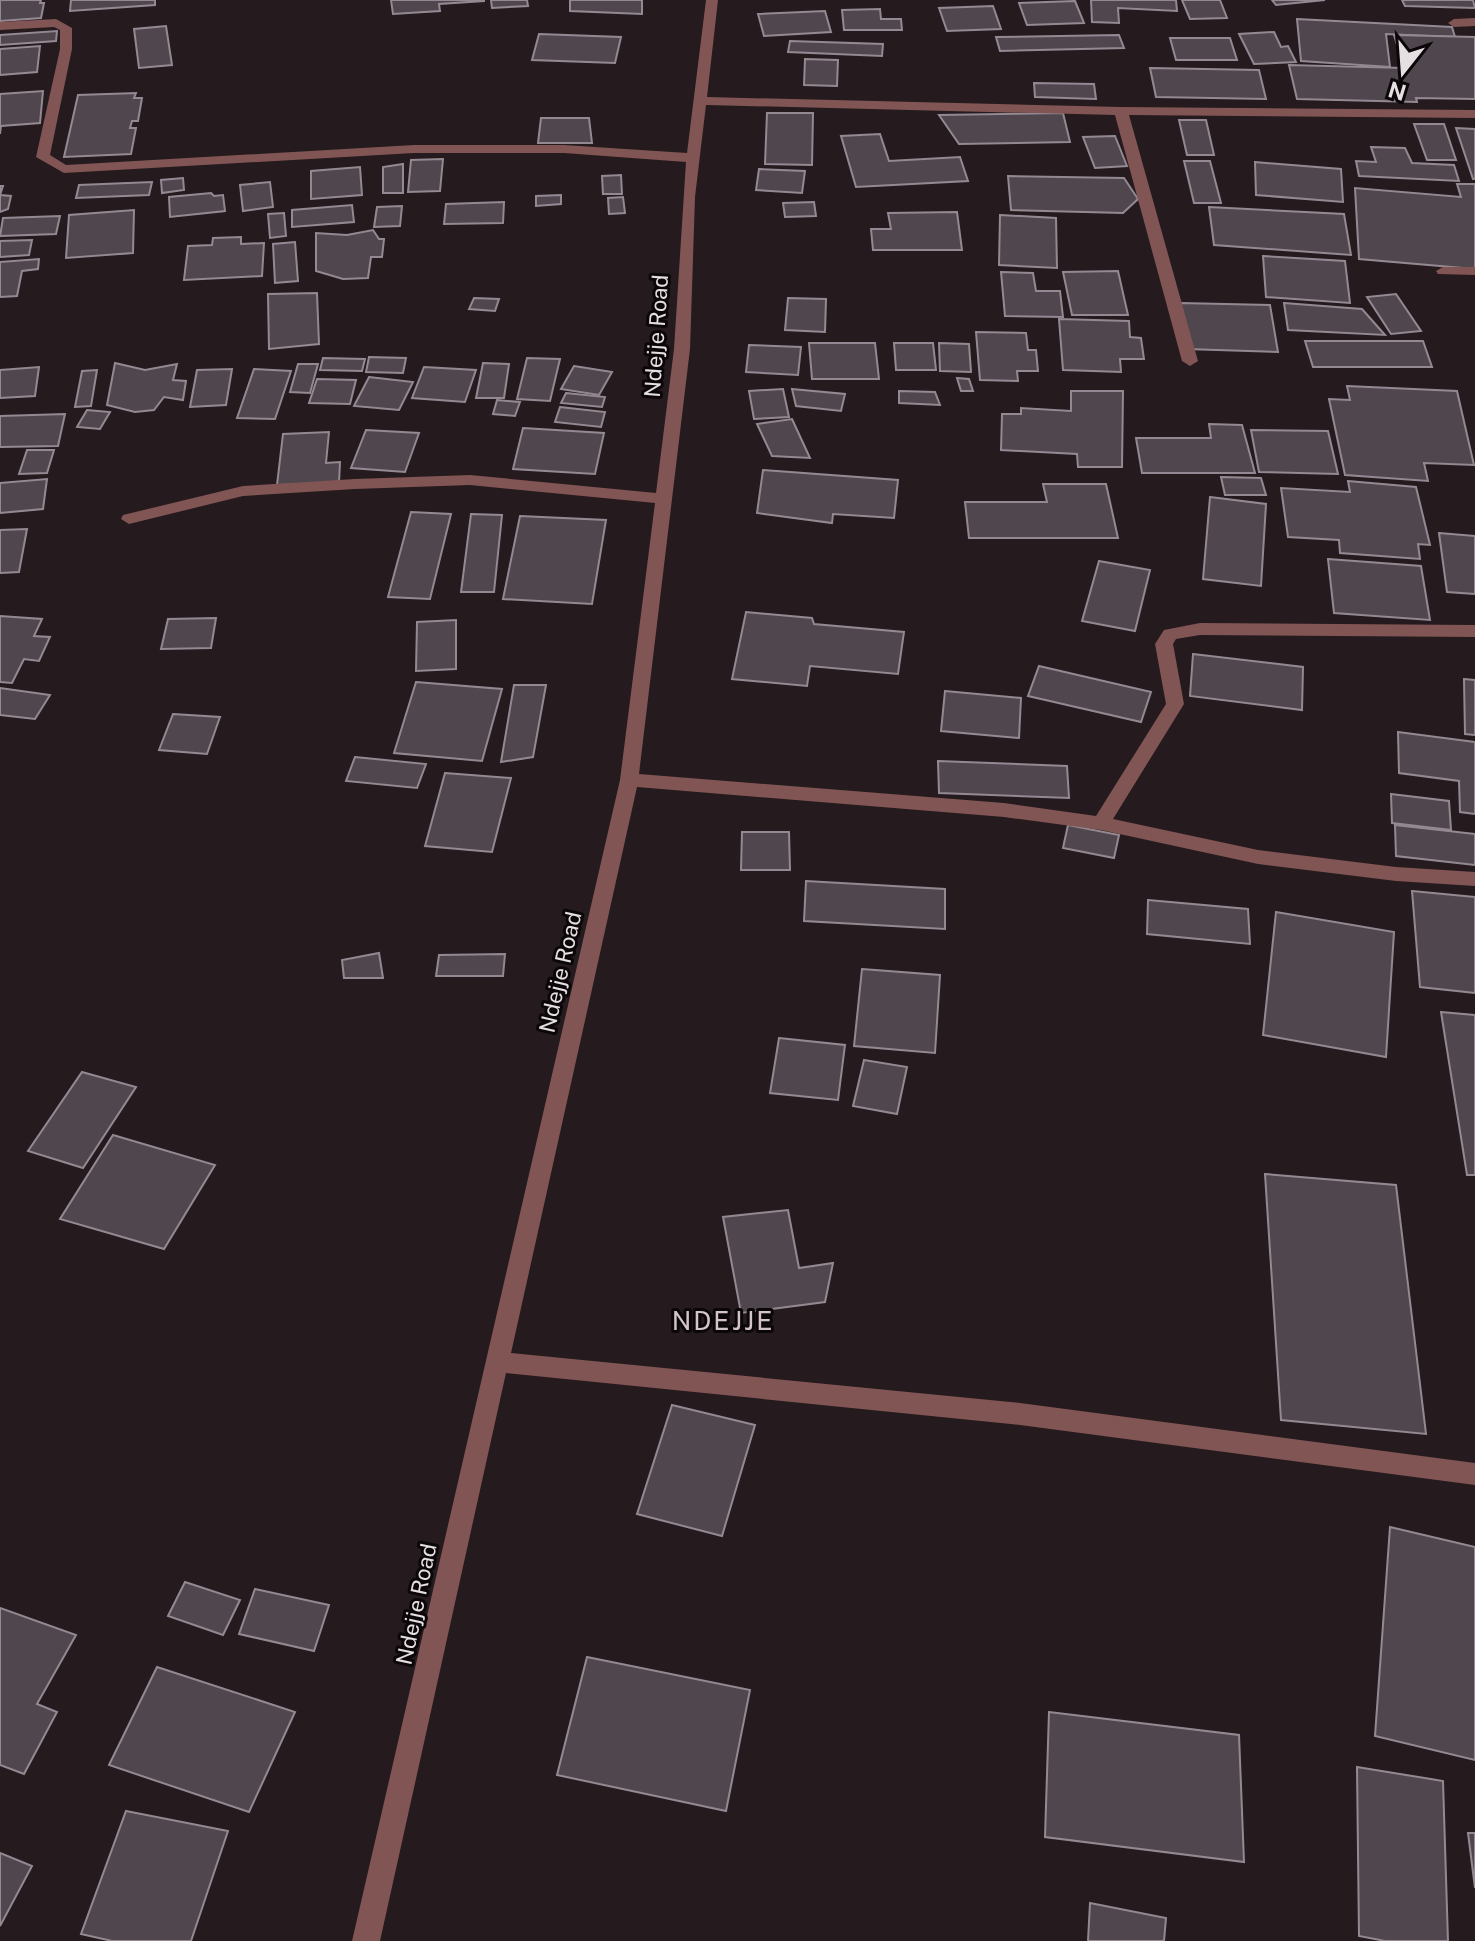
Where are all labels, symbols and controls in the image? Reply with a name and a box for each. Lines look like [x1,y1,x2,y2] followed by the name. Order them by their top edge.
[1363,32,1443,112] north arrow
[1385,76,1409,106] text: N
[639,274,673,398] street label: Ndejje Road
[533,909,587,1035] street label: Ndejje Road
[672,1305,774,1336] district label: NDEJJE
[390,1541,442,1667] street label: Ndejje Road

